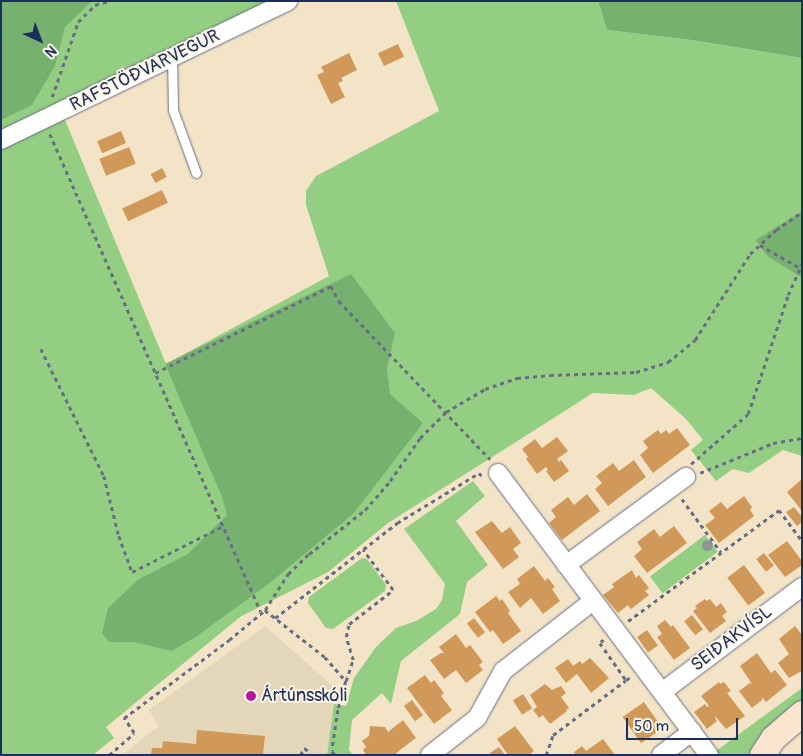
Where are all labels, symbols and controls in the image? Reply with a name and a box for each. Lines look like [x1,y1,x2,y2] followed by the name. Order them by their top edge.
[15,15,65,65] north arrow
[67,25,223,117] street label: RAFSTÖÐVARVEGUR
[41,42,60,61] text: N
[687,601,777,677] street label: SEIÐAKVÍSL
[261,685,347,707] place label: Ártúnsskóli
[245,690,257,702] marker: Ártúnsskóli
[628,708,740,740] scale bar
[634,717,669,736] text: 50 m

